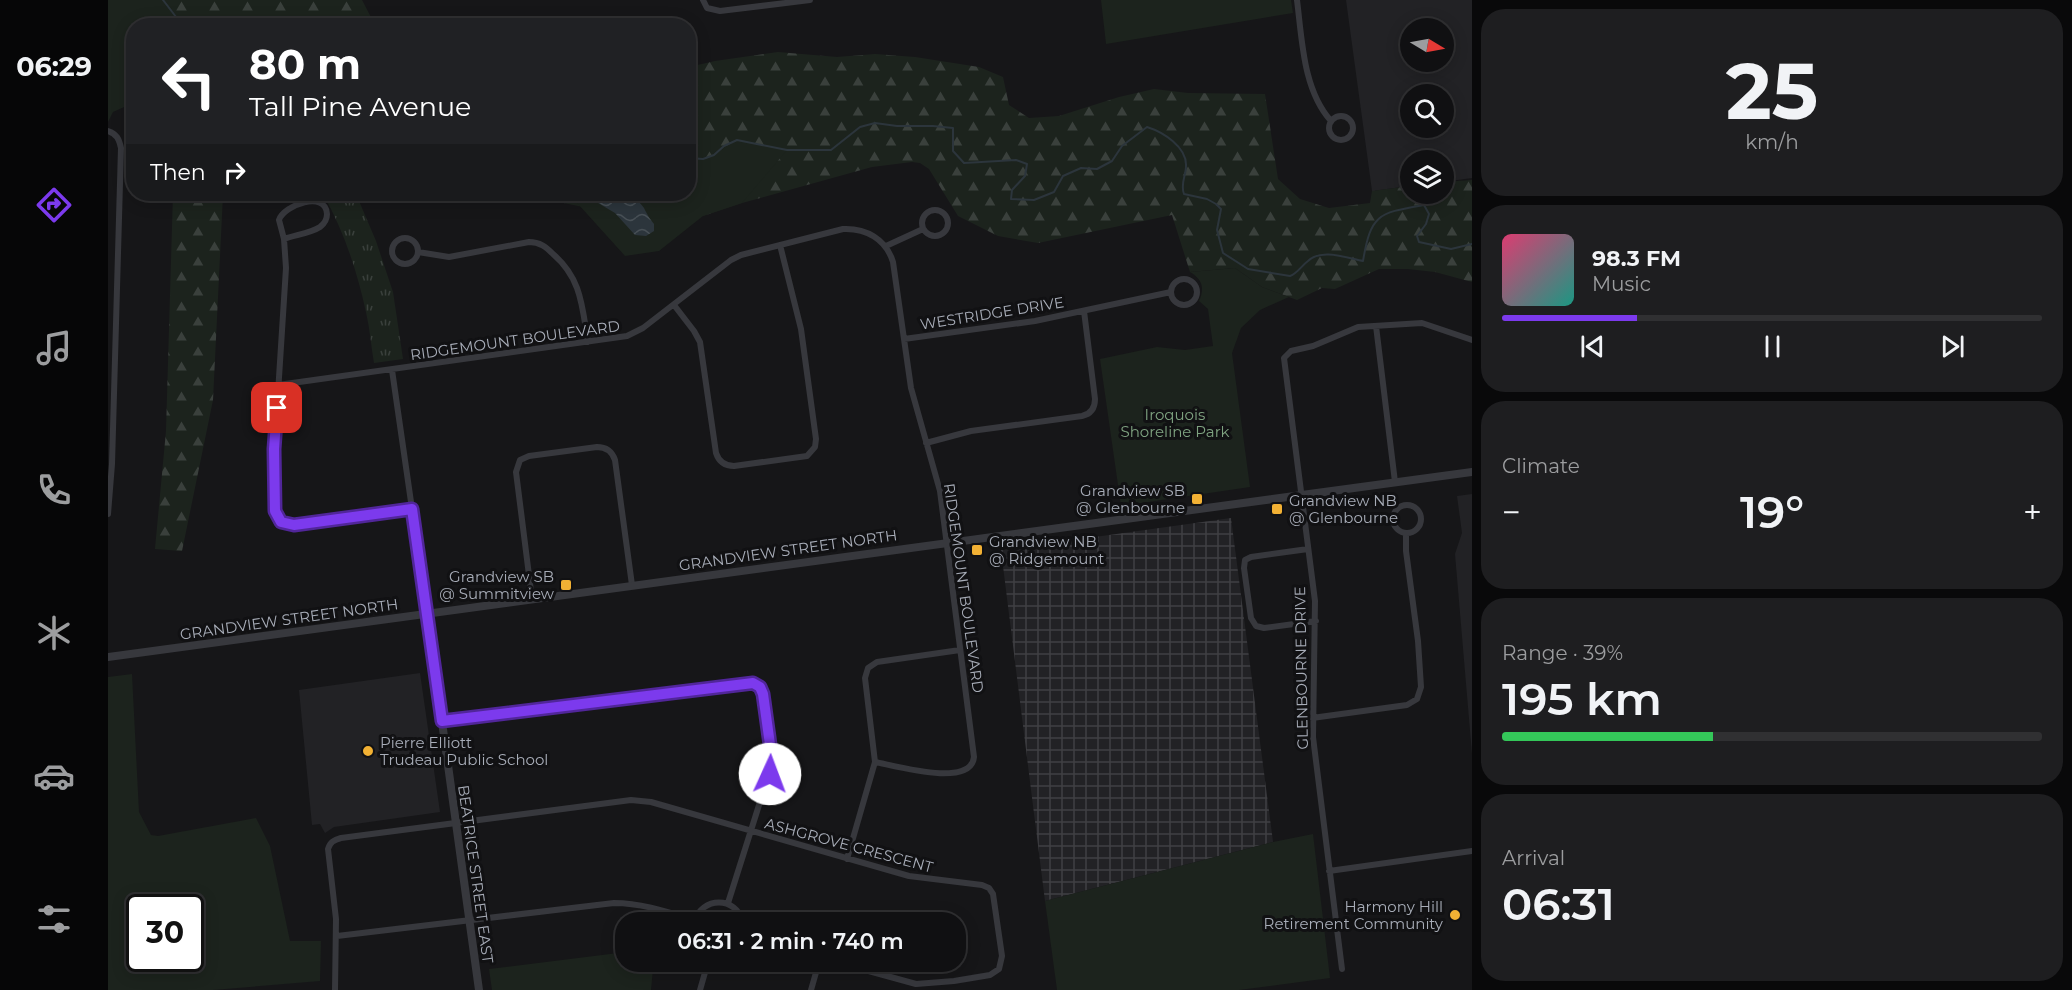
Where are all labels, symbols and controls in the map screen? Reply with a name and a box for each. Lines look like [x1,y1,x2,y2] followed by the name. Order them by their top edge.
[1400,18,1454,72] north arrow
[1400,18,1454,204] map controls
[249,38,361,90] text: 80 m
[150,42,228,120] icon: left
[1726,43,1818,139] text: 25
[16,50,92,83] text: 06:29
[1400,84,1454,138] button: search
[249,90,471,123] text: Tall Pine Avenue
[1745,130,1799,154] text: km/h
[1400,150,1454,204] button: layers
[218,156,251,189] icon: right
[150,159,206,186] text: Then
[33,184,75,226] icon: directions
[1592,245,1681,272] text: 98.3 FM
[1592,272,1651,296] text: Music
[919,292,1065,334] street label: WESTRIDGE DRIVE
[409,316,621,364] street label: RIDGEMOUNT BOULEVARD
[33,327,75,369] icon: music
[1576,330,1609,363] icon: previous
[1756,330,1789,363] icon: pause
[1936,330,1969,363] icon: next
[251,382,302,433] pin
[260,391,293,424] icon: arrive
[1120,405,1230,441] park label: Iroquois Shoreline Park
[1502,454,1580,478] text: Climate
[33,469,75,511] icon: phone
[1076,481,1185,517] place label: Grandview SB @ Glenbourne
[940,482,988,694] street label: RIDGEMOUNT BOULEVARD
[1740,484,1804,539] text: 19°
[1289,491,1398,527] place label: Grandview NB @ Glenbourne
[1190,492,1204,506] marker: Grandview SB @ Glenbourne
[1502,492,1521,532] text: −
[2023,492,2042,532] text: +
[1270,502,1284,516] marker: Grandview NB @ Glenbourne
[678,525,898,575] street label: GRANDVIEW STREET NORTH
[989,532,1104,568] place label: Grandview NB @ Ridgemount
[970,543,984,557] marker: Grandview NB @ Ridgemount
[439,567,555,603] place label: Grandview SB @ Summitview
[559,578,573,592] marker: Grandview SB @ Summitview
[1290,586,1312,750] street label: GLENBOURNE DRIVE
[179,594,399,644] street label: GRANDVIEW STREET NORTH
[33,612,75,654] icon: climate
[1502,641,1623,665] text: Range · 39%
[1502,671,1662,726] text: 195 km
[380,733,548,769] place label: Pierre Elliott Trudeau Public School
[738,742,802,806] position arrow
[361,744,375,758] marker: Pierre Elliott Trudeau Public School
[33,755,75,797] icon: car
[454,784,498,965] street label: BEATRICE STREET EAST
[763,813,936,877] street label: ASHGROVE CRESCENT
[1502,846,1565,870] text: Arrival
[1502,876,1615,931] text: 06:31
[126,894,204,972] speed limit sign: 30
[1264,897,1444,933] place label: Harmony Hill Retirement Community
[33,898,75,940] icon: filters
[1448,908,1462,922] marker: Harmony Hill Retirement Community
[677,928,904,955] text: 06:31 · 2 min · 740 m

